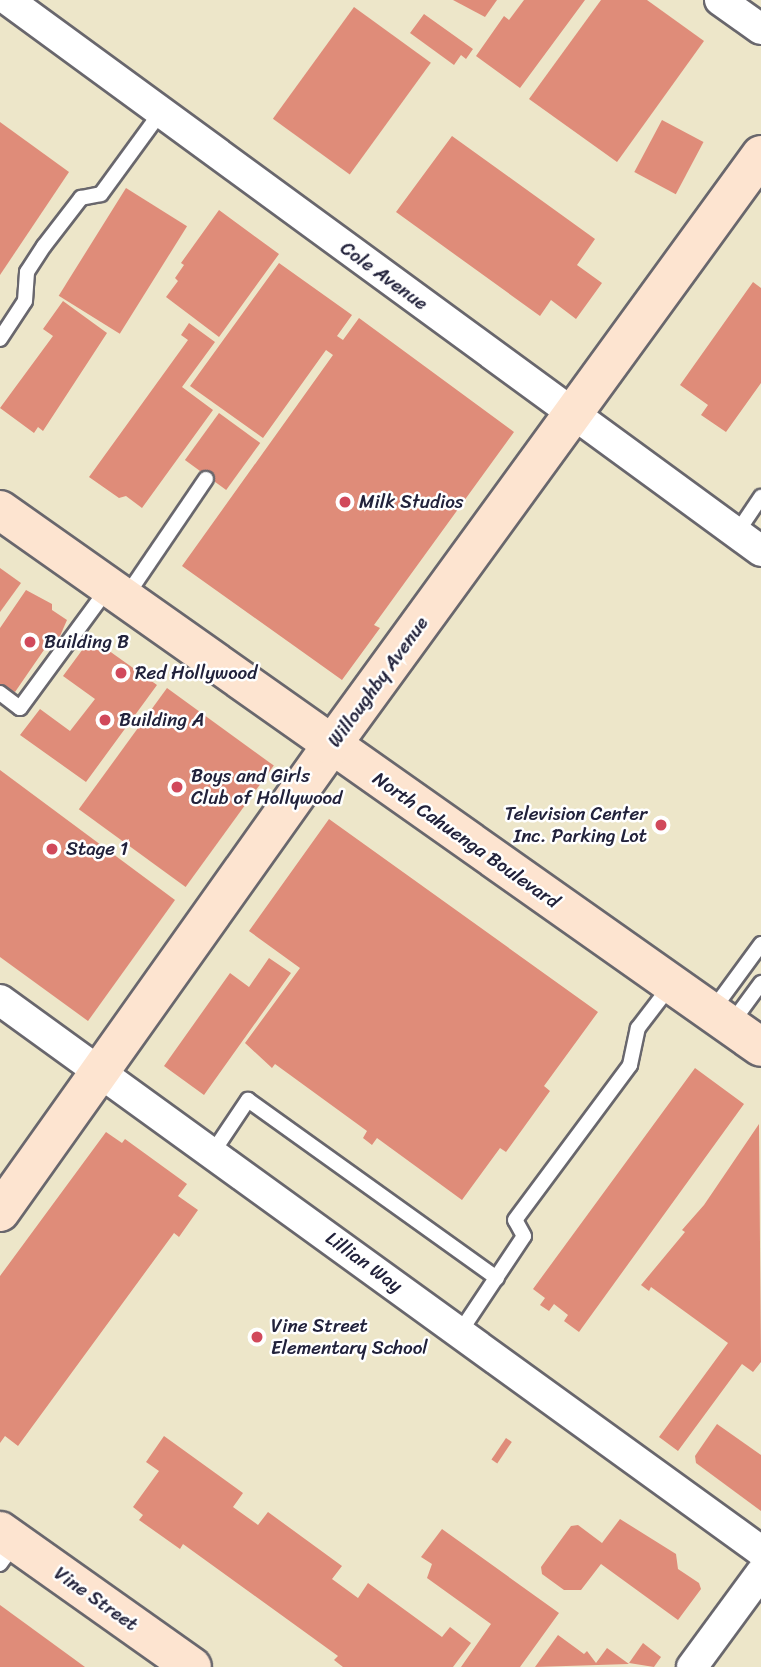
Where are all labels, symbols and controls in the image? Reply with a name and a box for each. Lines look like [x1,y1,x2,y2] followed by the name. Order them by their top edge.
[336,237,432,315] street label: Cole Avenue
[359,491,463,513] place label: Milk Studios
[337,494,353,510] marker: Milk Studios
[323,612,433,752] street label: Willoughby Avenue
[44,631,129,653] place label: Building B
[22,634,38,650] marker: Building B
[135,662,257,684] place label: Red Hollywood
[113,665,129,681] marker: Red Hollywood
[119,709,204,731] place label: Building A
[97,712,113,728] marker: Building A
[191,765,342,809] place label: Boys and Girls Club of Hollywood
[369,767,563,913] street label: North Cahuenga Boulevard
[169,779,185,795] marker: Boys and Girls Club of Hollywood
[504,803,647,847] place label: Television Center Inc. Parking Lot
[653,817,669,833] marker: Television Center Inc. Parking Lot
[66,838,128,860] place label: Stage 1
[44,841,60,857] marker: Stage 1
[321,1227,407,1297] street label: Lillian Way
[271,1315,428,1359] place label: Vine Street Elementary School
[249,1329,265,1345] marker: Vine Street Elementary School
[50,1562,142,1636] street label: Vine Street

